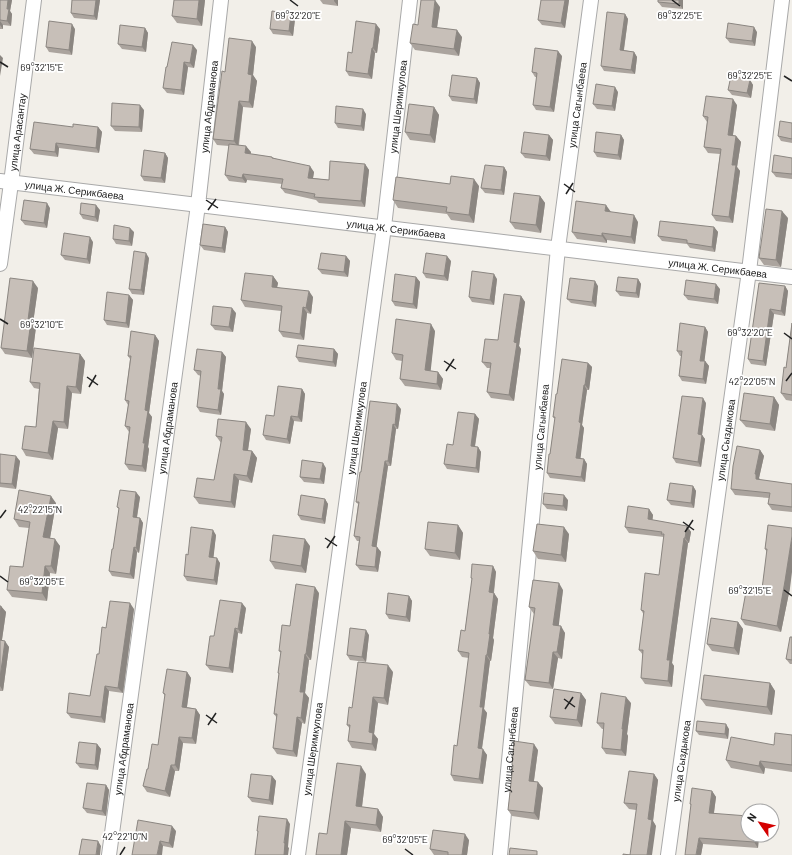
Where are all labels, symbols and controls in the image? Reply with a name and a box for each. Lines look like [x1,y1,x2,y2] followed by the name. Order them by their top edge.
[275,9,321,21] text: 69°32'20"E
[657,9,703,21] text: 69°32'25"E
[198,59,220,153] street label: улица Абдраманова
[386,59,409,154] street label: улица Шеримкулова
[20,61,64,73] text: 69°32'15"E
[565,61,589,149] street label: улица Сагынбаева
[727,69,773,81] text: 69°32'25"E
[7,93,28,172] street label: улица Арасантау
[24,178,125,202] street label: улица Ж. Серикбаева
[346,217,447,241] street label: улица Ж. Серикбаева
[668,256,768,280] street label: улица Ж. Серикбаева
[20,318,64,330] text: 69°32'10"E
[727,326,773,338] text: 69°32'20"E
[729,375,775,387] text: 42°22'05"N
[344,380,369,475] street label: улица Шеримкулова
[155,381,180,475] street label: улица Абдраманова
[531,383,551,470] street label: улица Сагынбаева
[714,398,737,481] street label: улица Сыздыкова
[18,503,62,515] text: 42°22'15"N
[19,575,65,587] text: 69°32'05"E
[728,584,772,596] text: 69°32'15"E
[300,701,325,796] street label: улица Шеримкулова
[111,702,136,796] street label: улица Абдраманова
[500,706,520,793] street label: улица Сагынбаева
[669,719,693,802] street label: улица Сыздыкова
[740,803,780,843] north arrow
[744,810,759,824] text: N
[102,830,148,842] text: 42°22'10"N
[382,833,428,845] text: 69°32'05"E

